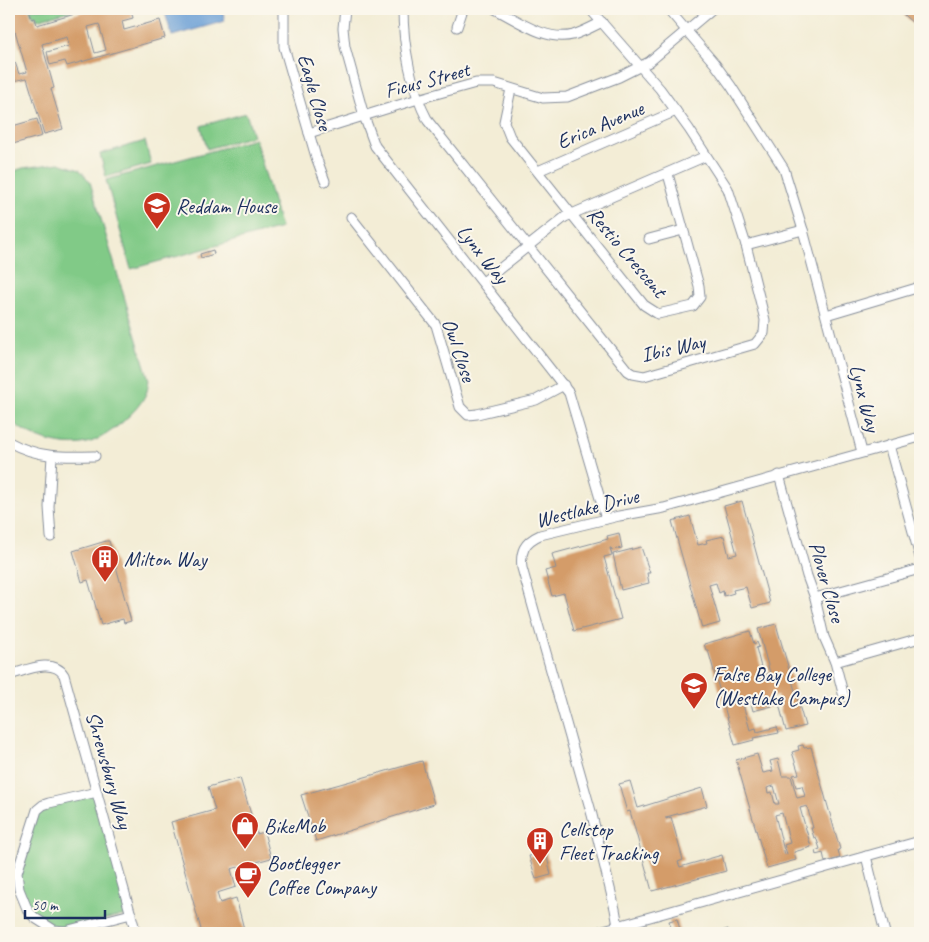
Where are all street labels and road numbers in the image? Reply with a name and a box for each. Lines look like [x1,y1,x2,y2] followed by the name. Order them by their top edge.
[292,51,339,135] street label: Eagle Close
[382,56,474,104] street label: Ficus Street
[553,95,648,155] street label: Erica Avenue
[582,201,674,304] street label: Restio Crescent
[451,219,516,290] street label: Lynx Way
[436,315,482,386] street label: Owl Close
[639,328,709,368] street label: Ibis Way
[844,362,887,436] street label: Lynx Way
[533,482,642,533] street label: Westlake Drive
[803,539,851,627] street label: Plover Close
[80,709,139,833] street label: Shrewsbury Way

